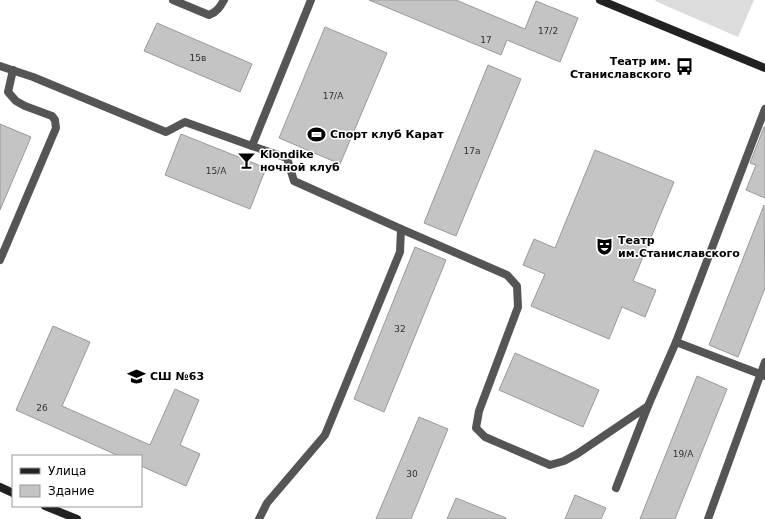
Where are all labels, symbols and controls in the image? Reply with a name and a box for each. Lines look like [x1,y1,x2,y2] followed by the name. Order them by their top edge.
[538,26,558,36] house number: 17/2
[480,35,492,45] house number: 17
[190,53,206,63] house number: 15в
[570,55,671,81] place label: Театр им. Станиславского
[674,57,694,77] bus stop icon: Театр им. Станиславского
[323,91,344,101] house number: 17/А
[307,124,327,144] sports icon: Спорт клуб Карат
[330,128,444,141] place label: Спорт клуб Карат
[464,146,480,156] house number: 17а
[260,148,340,174] place label: Klondike ночной клуб
[237,150,257,170] bar icon: Klondike ночной клуб
[206,166,227,176] house number: 15/А
[618,234,740,260] place label: Театр им.Станиславского
[595,236,615,256] theatre icon: Театр им.Станиславского
[394,324,406,334] house number: 32
[127,366,147,386] school or university icon: СШ №63
[150,370,204,383] place label: СШ №63
[36,403,48,413] house number: 26
[673,449,694,459] house number: 19/А
[12,455,142,507] legend
[48,464,86,478] text: Улица
[406,469,418,479] house number: 30
[48,484,94,498] text: Здание

